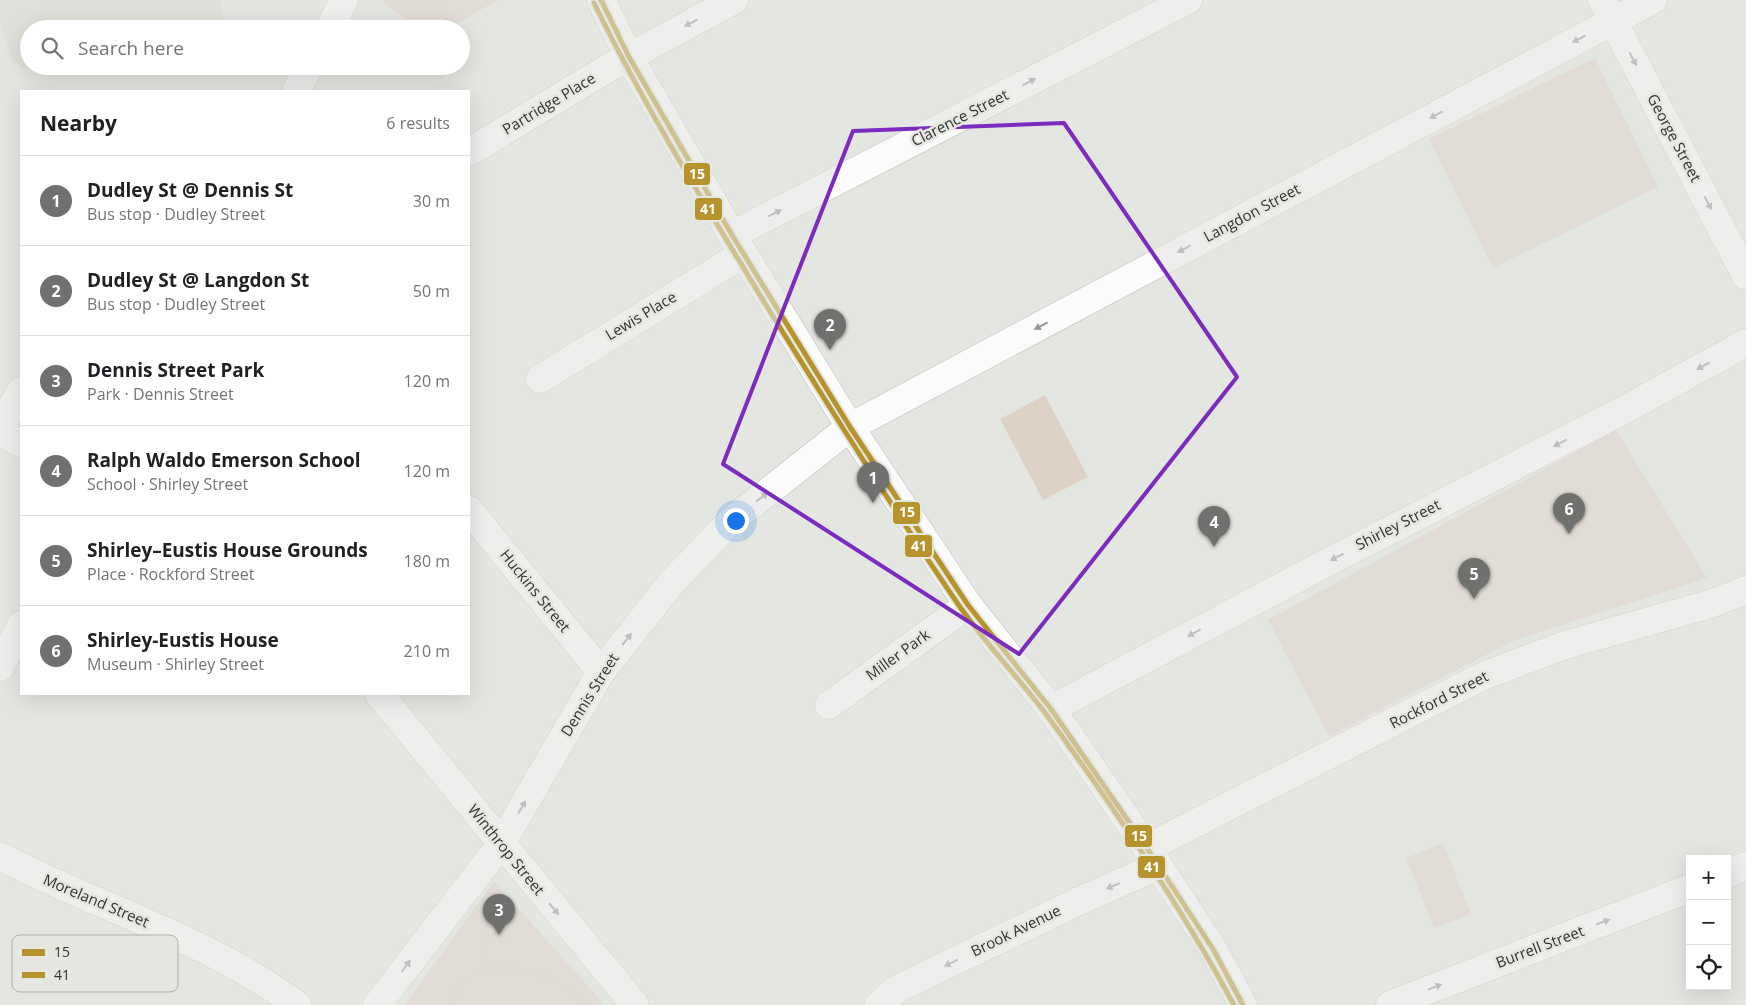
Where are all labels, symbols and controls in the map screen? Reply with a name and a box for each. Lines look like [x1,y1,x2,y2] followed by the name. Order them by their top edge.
[684,19,699,27] one-way arrow
[20,20,470,75] search box
[38,34,66,62] icon: search
[78,35,184,61] text: Search here
[1572,35,1586,43] one-way arrow
[1629,51,1637,66] one-way arrow
[498,67,599,139] street label: Partridge Place
[1021,78,1036,86] one-way arrow
[907,84,1012,150] street label: Clarence Street
[1643,90,1706,185] street label: George Street
[40,109,117,137] text: Nearby
[1429,111,1442,120] one-way arrow
[386,112,450,134] text: 6 results
[683,162,711,186] line badge: 15
[689,164,705,183] text: 15
[87,177,293,203] text: Dudley St @ Dennis St
[1200,178,1303,246] street label: Langdon Street
[51,190,61,212] text: 1
[413,190,450,212] text: 30 m
[1704,195,1712,210] one-way arrow
[694,197,723,221] line badge: 41
[700,199,716,218] text: 41
[87,203,265,225] text: Bus stop · Dudley Street
[768,209,782,217] one-way arrow
[1177,245,1191,253] one-way arrow
[87,267,309,293] text: Dudley St @ Langdon St
[51,280,61,302] text: 2
[413,280,450,302] text: 50 m
[601,286,680,344] street label: Lewis Place
[87,293,265,315] text: Bus stop · Dudley Street
[814,309,846,350] pin: 2
[1034,321,1047,330] one-way arrow
[87,357,264,383] text: Dennis Street Park
[1696,362,1711,370] one-way arrow
[51,370,61,392] text: 3
[404,370,450,392] text: 120 m
[87,383,234,405] text: Park · Dennis Street
[1553,439,1567,447] one-way arrow
[87,447,360,473] text: Ralph Waldo Emerson School
[51,460,61,482] text: 4
[404,460,450,482] text: 120 m
[857,462,889,503] pin: 1
[87,473,248,495] text: School · Shirley Street
[755,491,768,502] one-way arrow
[1553,493,1585,534] pin: 6
[1352,494,1443,554] street label: Shirley Street
[892,501,921,525] line badge: 15
[899,502,915,521] text: 15
[1198,506,1230,547] pin: 4
[723,508,749,534] your location
[904,534,933,558] line badge: 41
[911,536,927,555] text: 41
[87,537,368,563] text: Shirley–Eustis House Grounds
[496,545,575,636] street label: Huckins Street
[51,550,61,572] text: 5
[404,550,450,572] text: 180 m
[1330,553,1345,561] one-way arrow
[1458,558,1490,599] pin: 5
[87,563,254,585] text: Place · Rockford Street
[861,624,934,684] street label: Miller Park
[87,627,279,653] text: Shirley-Eustis House
[1187,629,1201,637] one-way arrow
[621,633,632,646] one-way arrow
[51,640,61,662] text: 6
[404,640,450,662] text: 210 m
[556,649,623,740] street label: Dennis Street
[87,653,264,675] text: Museum · Shirley Street
[1386,666,1491,733] street label: Rockford Street
[464,800,550,899] street label: Winthrop Street
[518,800,527,813] one-way arrow
[1124,824,1153,848] line badge: 15
[1131,826,1147,845] text: 15
[1137,855,1166,879] line badge: 41
[1686,855,1731,990] map controls
[1686,855,1731,900] button: +
[1144,857,1160,876] text: 41
[40,869,152,931] street label: Moreland Street
[1106,883,1120,891] one-way arrow
[483,894,515,935] pin: 3
[967,900,1064,961] street label: Brook Avenue
[1686,900,1731,945] button: −
[549,902,560,915] one-way arrow
[1596,918,1611,926] one-way arrow
[1493,920,1587,972] street label: Burrell Street
[12,935,178,992] legend
[54,942,70,961] text: 15
[1686,945,1731,990] button: locate
[401,959,411,973] one-way arrow
[943,959,958,967] one-way arrow
[54,965,70,984] text: 41
[1428,983,1442,991] one-way arrow

